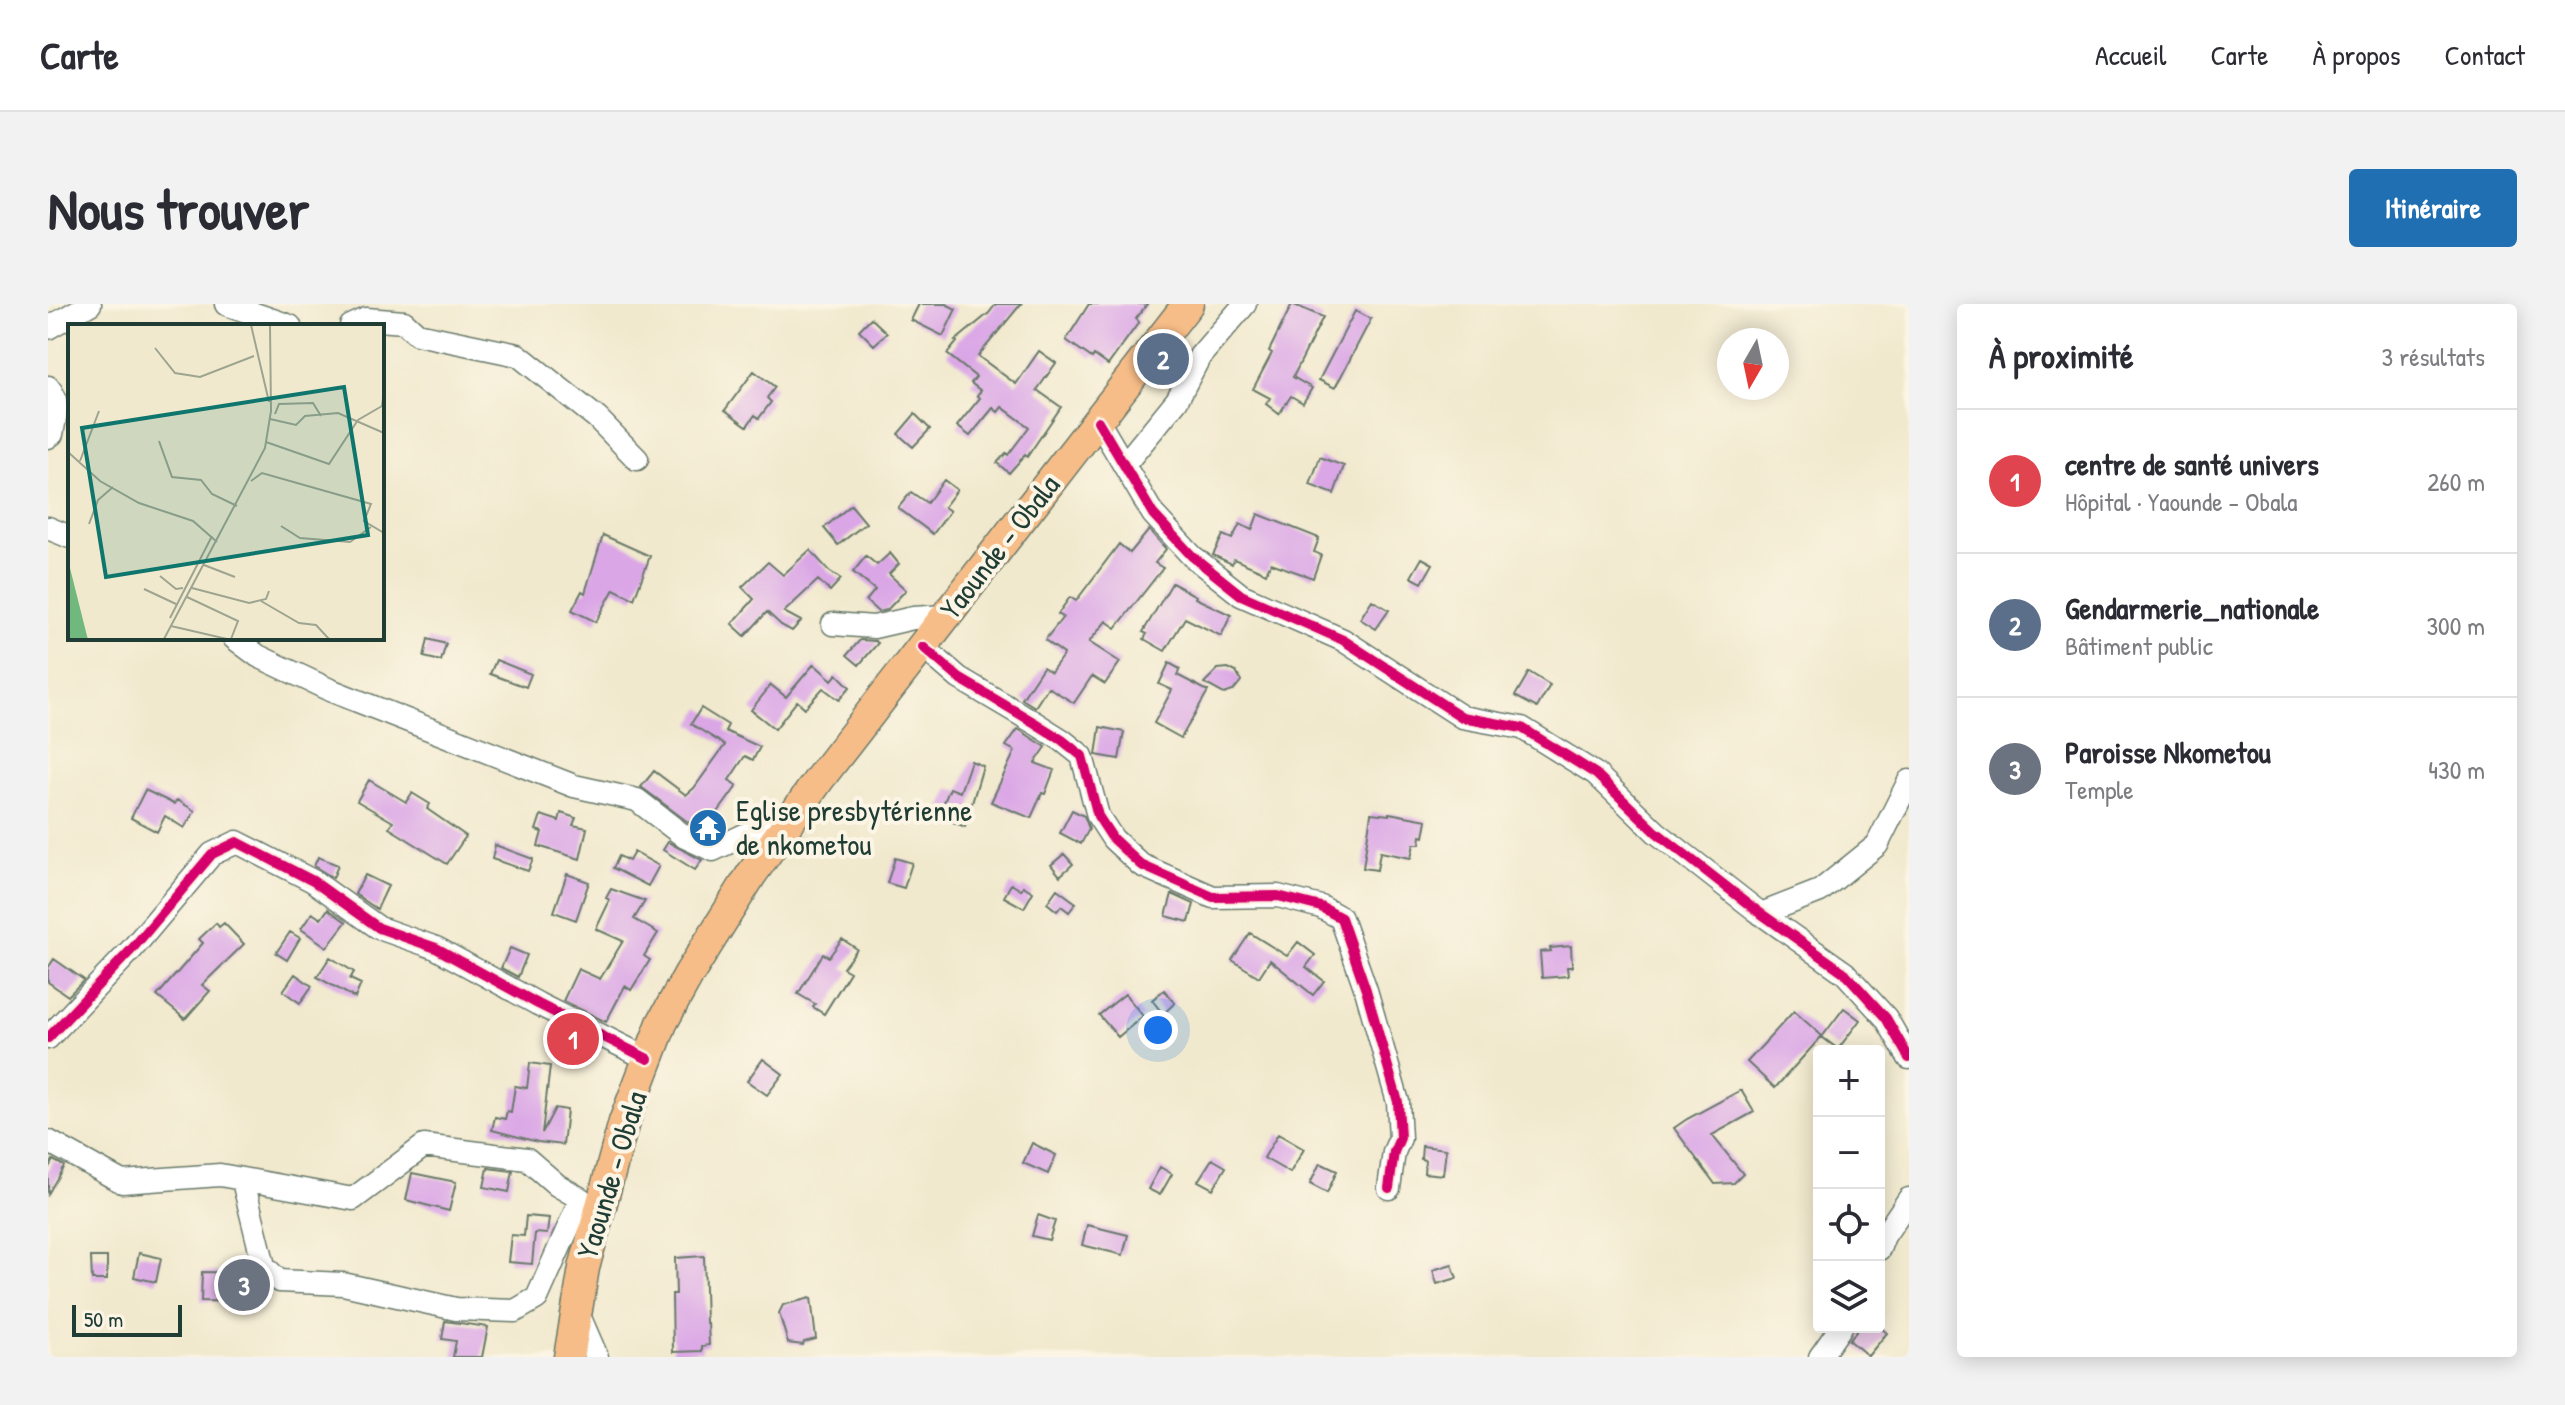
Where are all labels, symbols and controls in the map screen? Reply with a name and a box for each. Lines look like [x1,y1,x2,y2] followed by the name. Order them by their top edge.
[40,29,119,81] text: Carte
[2095,36,2167,74] text: Accueil
[2211,36,2268,74] text: Carte
[2312,36,2401,74] text: À propos
[2445,36,2525,74] text: Contact
[2349,169,2517,247] button: Itinéraire
[48,171,309,246] text: Nous trouver
[68,324,384,640] inset map
[1717,328,1789,400] north arrow
[1137,329,1189,389] pin: 2
[1989,333,2134,379] text: À proximité
[2382,339,2485,374] text: 3 résultats
[2065,444,2319,484] text: centre de santé univers
[2010,464,2020,499] text: 1
[2427,464,2485,499] text: 260 m
[930,466,1068,627] street label: Yaounde - Obala
[2065,484,2298,519] text: Hôpital · Yaounde - Obala
[2065,588,2319,628] text: Gendarmerie_nationale
[2009,608,2021,643] text: 2
[2426,608,2485,643] text: 300 m
[2065,628,2213,663] text: Bâtiment public
[2065,732,2271,772] text: Paroisse Nkometou
[2009,752,2021,787] text: 3
[2428,752,2485,787] text: 430 m
[2065,772,2134,807] text: Temple
[736,790,972,864] place label: Eglise presbytérienne de nkometou
[687,807,729,849] temple icon: Eglise presbytérienne de nkometou
[547,1009,599,1069] pin: 1
[1138,1010,1178,1050] your location
[1813,1045,1885,1333] map controls
[1813,1045,1885,1117] button: +
[567,1086,655,1263] street label: Yaounde - Obala
[1813,1117,1885,1189] button: −
[1813,1189,1885,1261] button: locate
[218,1255,270,1315] pin: 3
[1813,1261,1885,1333] button: layers
[72,1301,182,1337] scale bar
[84,1304,123,1334] text: 50 m

